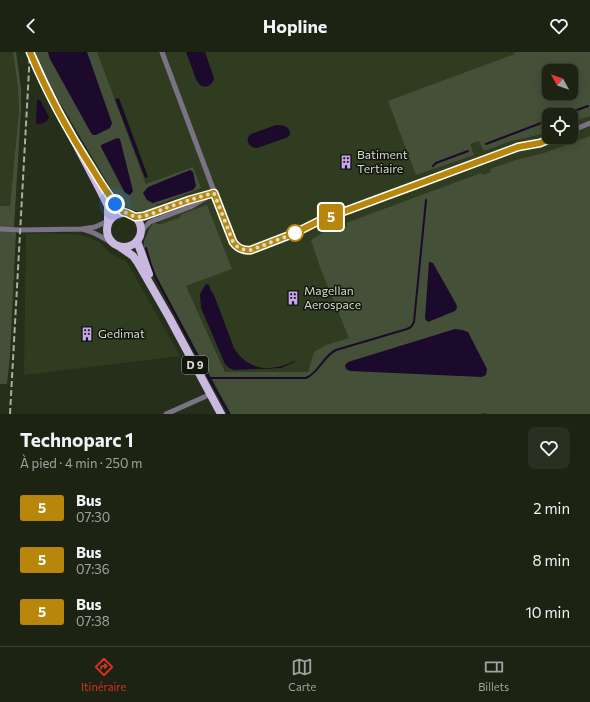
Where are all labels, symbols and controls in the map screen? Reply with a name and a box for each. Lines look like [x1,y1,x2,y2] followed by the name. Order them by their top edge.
[20,15,42,37] icon: back
[263,15,327,37] text: Hopline
[548,15,570,37] icon: heart
[542,64,578,100] north arrow
[542,64,578,144] map controls
[542,108,578,144] button: locate
[357,147,408,175] place label: Batiment Tertiaire
[338,154,354,170] building icon: Batiment Tertiaire
[105,194,125,214] your location
[318,204,344,230] line badge: 5
[327,208,335,225] text: 5
[286,224,304,242] unlabelled marker
[304,283,361,311] place label: Magellan Aerospace
[285,290,301,306] building icon: Magellan Aerospace
[79,326,95,342] building icon: Gedimat
[98,326,145,340] place label: Gedimat
[182,356,208,374] road number: D 9
[528,427,570,469] button: heart
[20,428,134,451] text: Technoparc 1
[20,455,142,471] text: À pied · 4 min · 250 m
[76,491,101,509] text: Bus
[38,499,46,516] text: 5
[533,499,570,517] text: 2 min
[76,509,110,525] text: 07:30
[76,543,101,561] text: Bus
[38,551,46,568] text: 5
[532,551,570,569] text: 8 min
[76,561,110,577] text: 07:36
[76,595,101,613] text: Bus
[38,603,46,620] text: 5
[525,603,570,621] text: 10 min
[76,613,110,629] text: 07:38
[81,656,126,693] tab: Itinéraire
[288,656,316,693] tab: Carte
[478,656,509,693] tab: Billets

